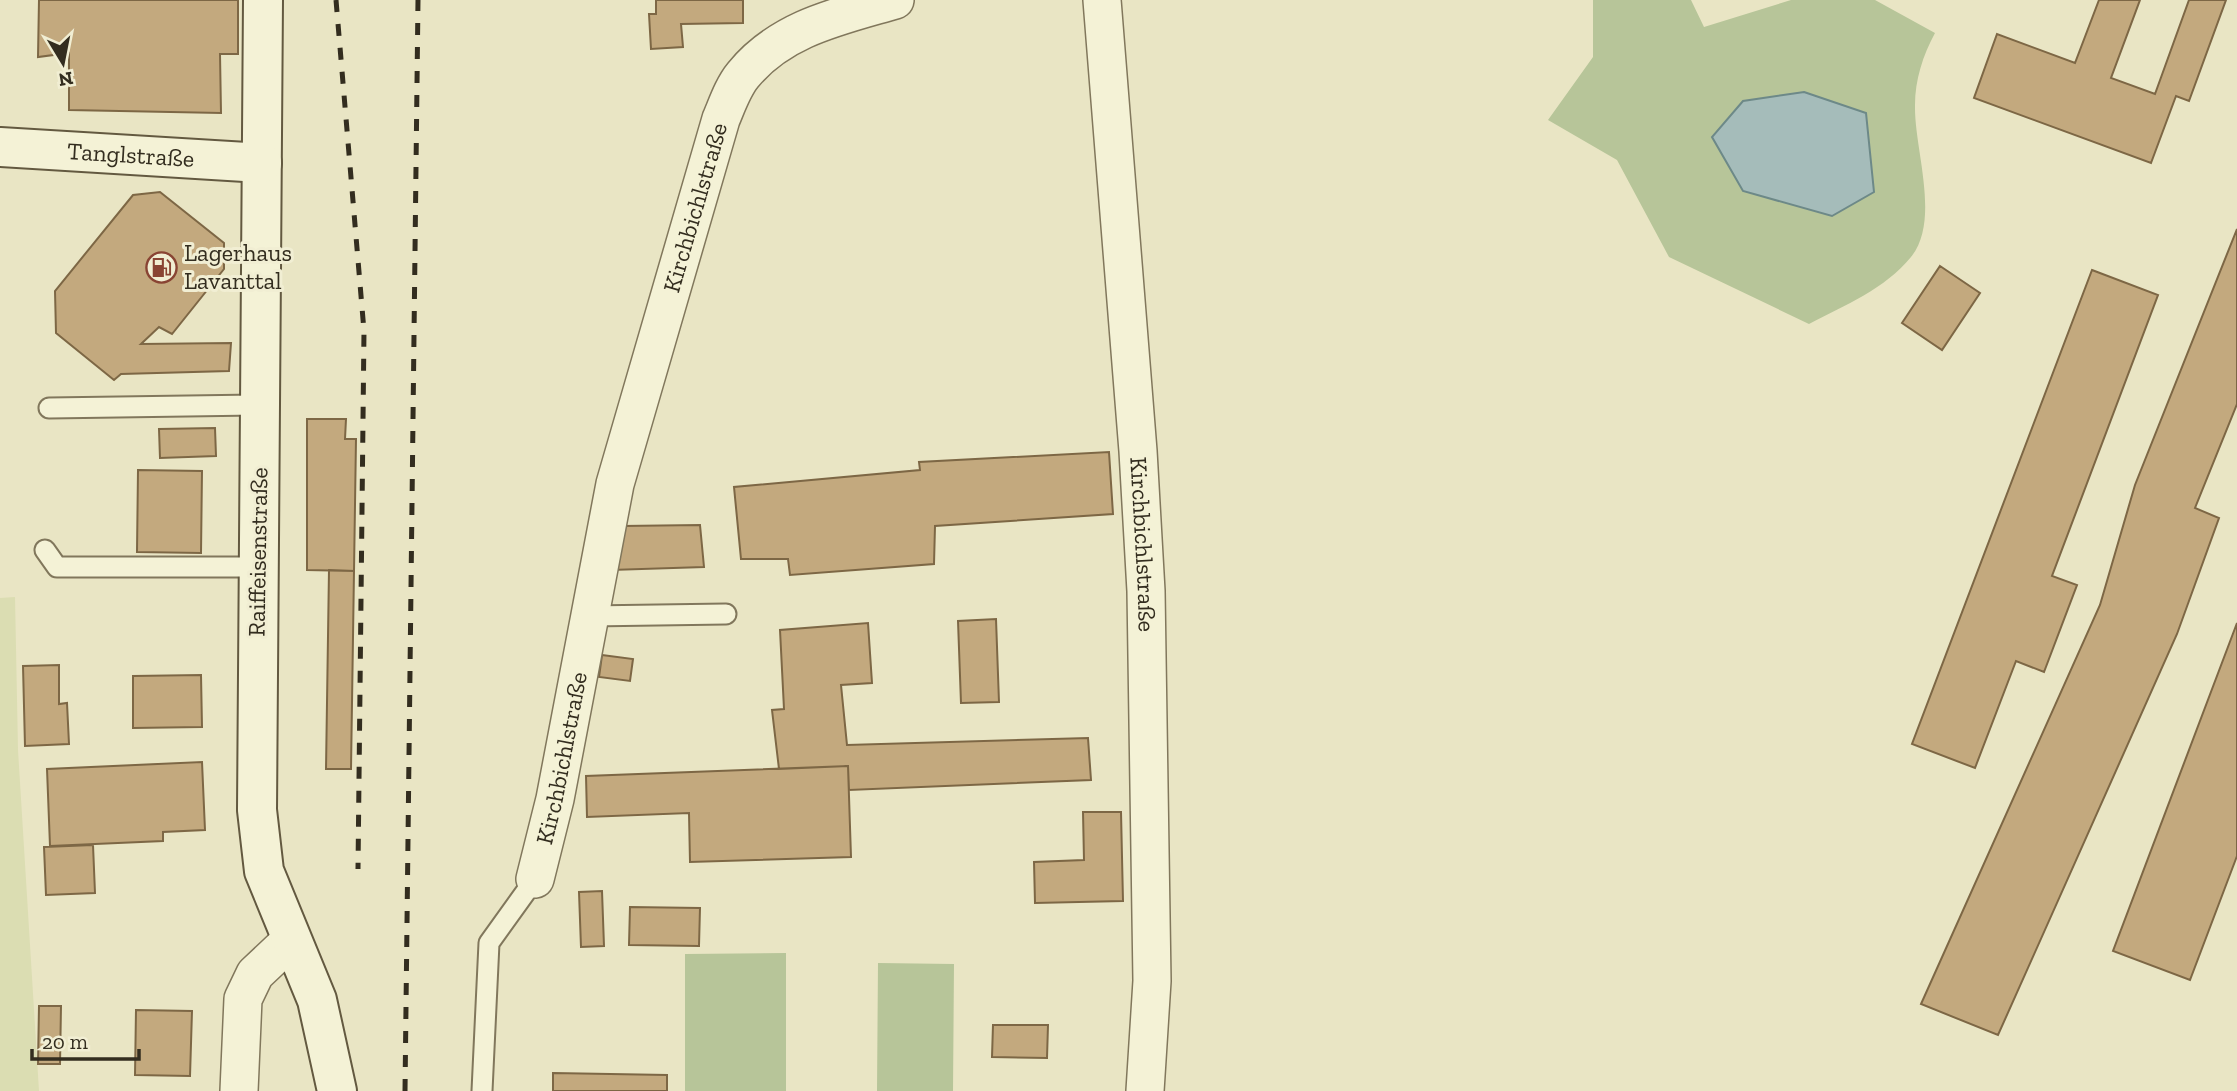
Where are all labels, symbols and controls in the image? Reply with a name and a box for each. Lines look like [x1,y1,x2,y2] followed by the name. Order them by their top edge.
[28,28,98,98] north arrow
[57,67,75,92] text: N
[656,119,733,296] street label: Kirchbichlstraße
[66,136,195,173] street label: Tanglstraße
[184,238,292,295] place label: Lagerhaus Lavanttal
[144,250,178,284] fuel station icon: Lagerhaus Lavanttal
[1124,456,1162,632] street label: Kirchbichlstraße
[242,467,273,637] street label: Raiffeisenstraße
[529,669,593,847] street label: Kirchbichlstraße
[32,1018,138,1062] scale bar
[42,1029,88,1054] text: 20 m

